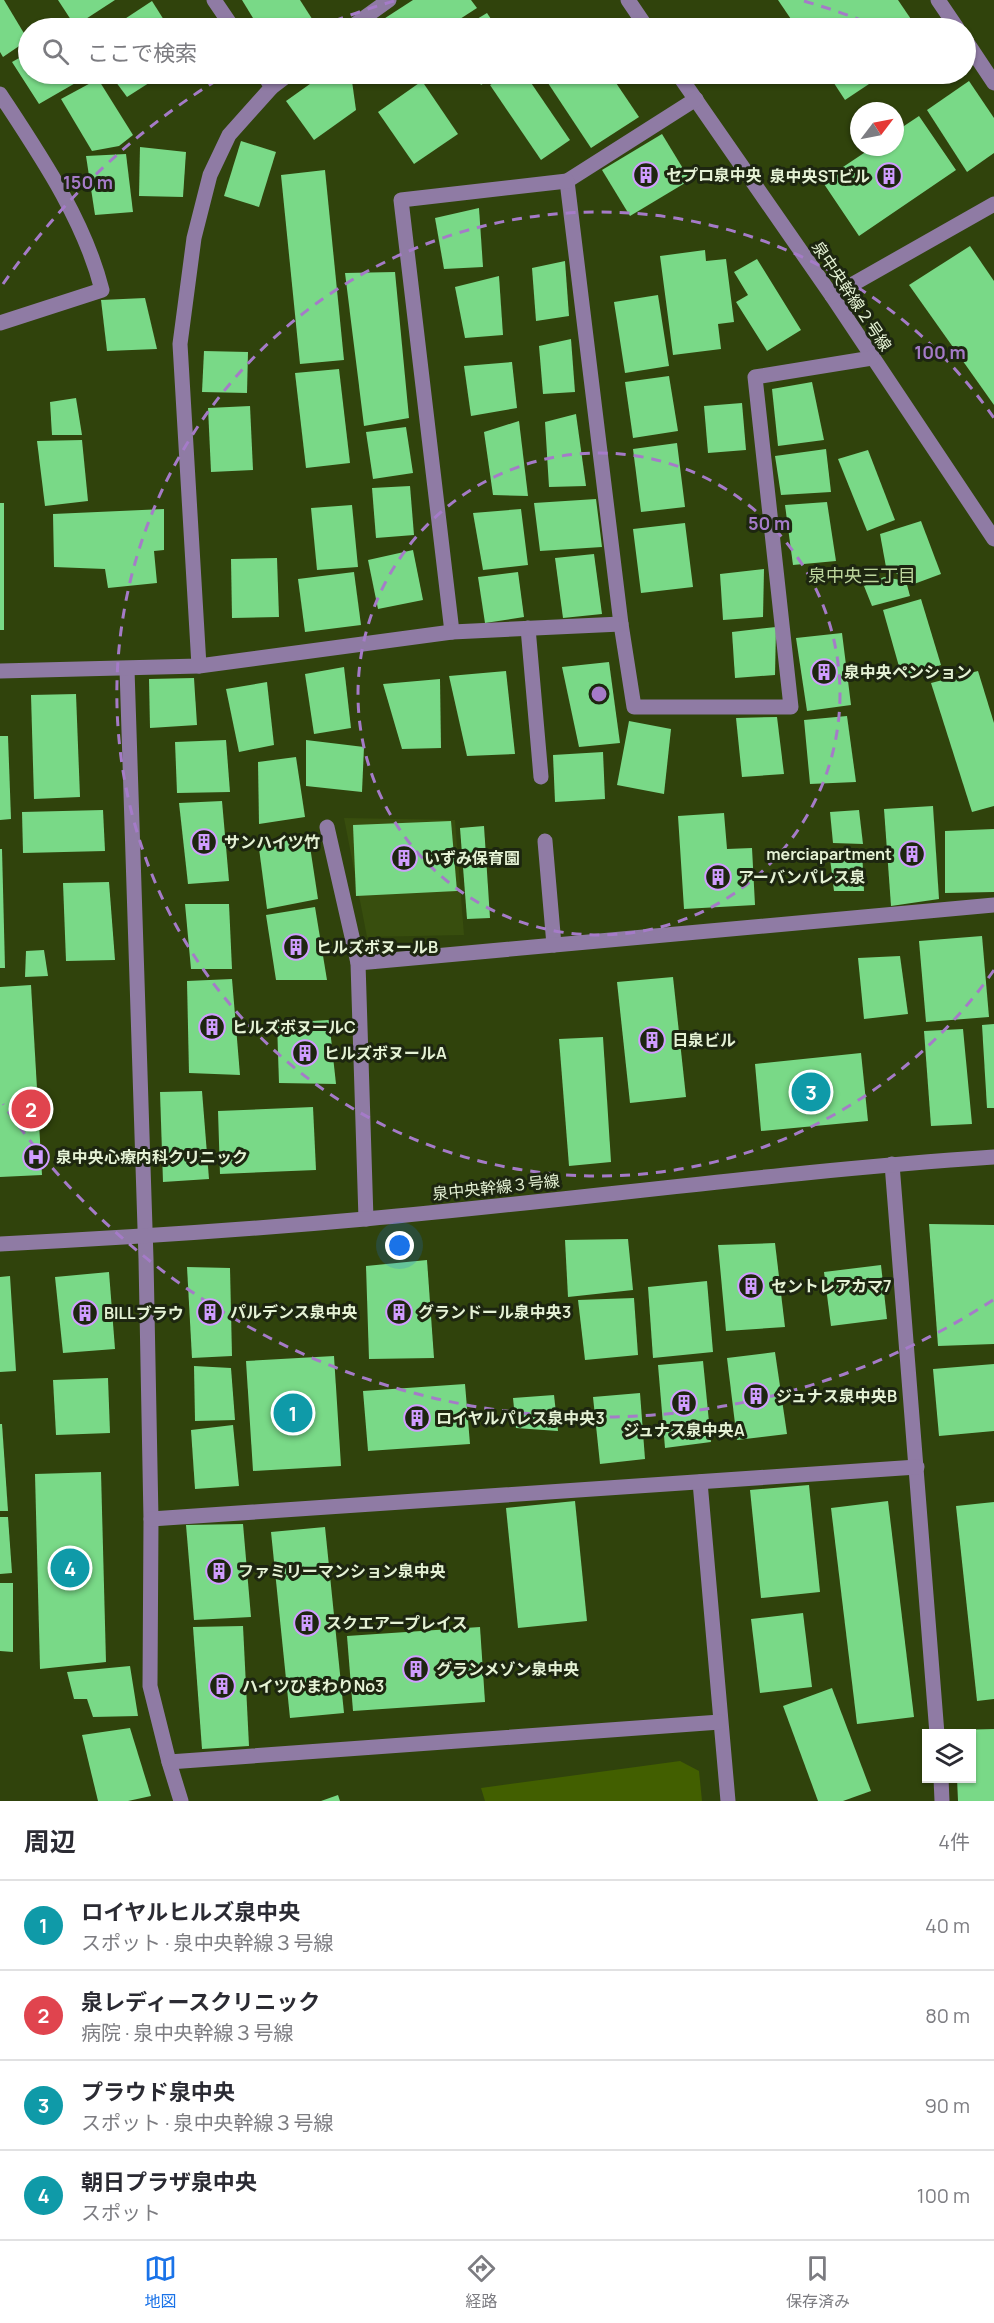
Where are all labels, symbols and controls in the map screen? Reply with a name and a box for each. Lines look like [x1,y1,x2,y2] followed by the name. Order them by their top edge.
[18,18,976,84] search box
[39,35,72,68] icon: search
[87,38,197,68] text: ここで検索
[850,102,904,156] north arrow
[631,160,661,190] building icon: セプロ泉中央
[874,161,904,191] building icon: 泉中央STビル
[666,164,762,186] place label: セプロ泉中央
[770,165,870,187] place label: 泉中央STビル
[63,170,113,194] text: 150 m
[807,237,897,355] street label: 泉中央幹線２号線
[914,340,966,364] text: 100 m
[748,511,790,535] text: 50 m
[808,563,916,587] district label: 泉中央三丁目
[809,657,839,687] building icon: 泉中央ペンション
[844,661,972,683] place label: 泉中央ペンション
[589,684,609,704] centre of rings
[189,827,219,857] building icon: サンハイツ竹
[224,831,320,853] place label: サンハイツ竹
[897,839,927,869] building icon: merciapartment
[389,843,419,873] building icon: いずみ保育園
[766,843,892,865] place label: merciapartment
[424,847,520,869] place label: いずみ保育園
[703,862,733,892] building icon: アーバンパレス泉
[738,866,866,888] place label: アーバンパレス泉
[281,932,311,962] building icon: ヒルズボヌールB
[316,936,438,958] place label: ヒルズボヌールB
[197,1012,227,1042] building icon: ヒルズボヌールC
[232,1016,356,1038] place label: ヒルズボヌールC
[637,1025,667,1055] building icon: 日泉ビル
[672,1029,736,1051] place label: 日泉ビル
[290,1038,320,1068] building icon: ヒルズボヌールA
[324,1042,447,1064] place label: ヒルズボヌールA
[792,1070,830,1114] pin: 3
[12,1086,51,1132] pin: 2
[21,1142,51,1172] hospital icon: 泉中央心療内科クリニック
[56,1146,248,1168] place label: 泉中央心療内科クリニック
[431,1169,561,1205] street label: 泉中央幹線３号線
[385,1231,414,1260] your location
[736,1271,766,1301] building icon: セントレアカマ7
[771,1275,892,1297] place label: セントレアカマ7
[195,1297,225,1327] building icon: パルデンス泉中央
[384,1297,414,1327] building icon: グランドール泉中央3
[70,1298,100,1328] building icon: BILLブラウ
[230,1301,358,1323] place label: パルデンス泉中央
[418,1301,571,1323] place label: グランドール泉中央3
[104,1302,184,1324] place label: BILLブラウ
[741,1381,771,1411] building icon: ジュナス泉中央B
[776,1385,897,1407] place label: ジュナス泉中央B
[669,1388,699,1418] building icon: ジュナス泉中央A
[274,1390,312,1436] pin: 1
[402,1403,432,1433] building icon: ロイヤルパレス泉中央3
[436,1407,605,1429] place label: ロイヤルパレス泉中央3
[623,1419,745,1441] place label: ジュナス泉中央A
[50,1546,90,1590] pin: 4
[204,1556,234,1586] building icon: ファミリーマンション泉中央
[238,1560,446,1582] place label: ファミリーマンション泉中央
[292,1608,322,1638] building icon: スクエアープレイス
[326,1612,468,1634] place label: スクエアープレイス
[401,1654,431,1684] building icon: グランメゾン泉中央
[436,1658,580,1680] place label: グランメゾン泉中央
[207,1671,237,1701] building icon: ハイツひまわりNo3
[242,1675,384,1697] place label: ハイツひまわりNo3
[922,1729,976,1783] map controls
[922,1729,976,1783] button: layers
[24,1823,76,1859] text: 周辺
[938,1828,970,1855] text: 4件
[81,1897,300,1927] text: ロイヤルヒルズ泉中央
[39,1912,48,1939] text: 1
[925,1912,970,1939] text: 40 m
[81,1929,334,1956] text: スポット · 泉中央幹線３号線
[81,1987,320,2017] text: 泉レディースクリニック
[38,2002,49,2029] text: 2
[925,2002,970,2029] text: 80 m
[81,2019,294,2046] text: 病院 · 泉中央幹線３号線
[81,2077,235,2107] text: プラウド泉中央
[38,2092,49,2119] text: 3
[924,2092,970,2119] text: 90 m
[81,2109,334,2136] text: スポット · 泉中央幹線３号線
[81,2167,257,2197] text: 朝日プラザ泉中央
[37,2182,50,2209] text: 4
[917,2182,970,2209] text: 100 m
[81,2199,161,2226] text: スポット
[144,2252,177,2312] tab: 地図
[465,2252,498,2312] tab: 経路
[786,2252,850,2312] tab: 保存済み

